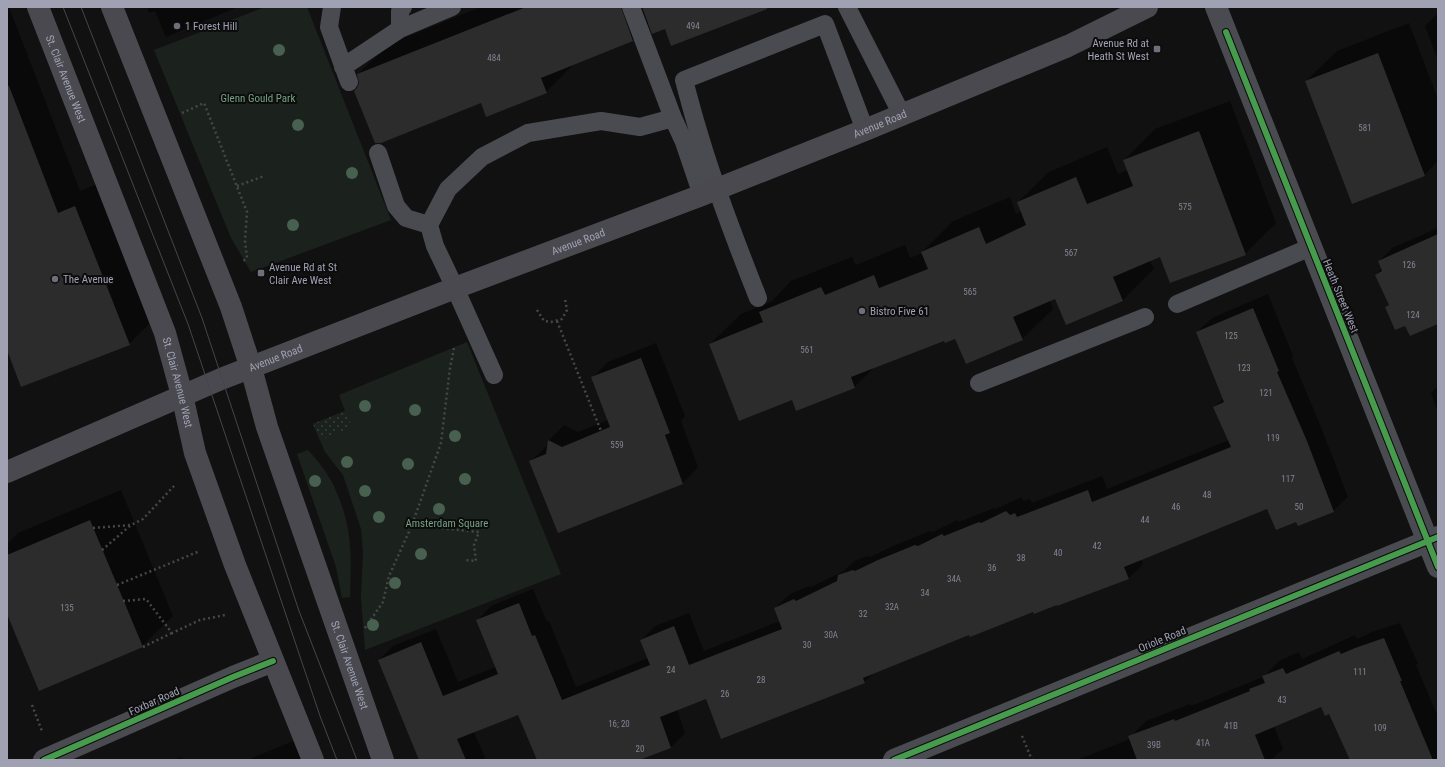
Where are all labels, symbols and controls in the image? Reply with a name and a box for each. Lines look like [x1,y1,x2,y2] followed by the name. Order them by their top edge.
[185,20,237,33] place label: 1 Forest Hill
[172,21,182,31] marker: 1 Forest Hill
[686,21,700,31] house number: 494
[43,33,88,125] street label: St. Clair Avenue West
[1088,37,1149,63] place label: Avenue Rd at Heath St West
[1152,44,1162,54] marker: Avenue Rd at Heath St West
[487,53,501,63] house number: 484
[221,92,295,105] park label: Glenn Gould Park
[852,107,909,141] street label: Avenue Road
[1358,123,1372,133] house number: 581
[1178,202,1192,212] house number: 575
[550,226,607,258] street label: Avenue Road
[1064,248,1078,258] house number: 567
[1320,257,1361,335] street label: Heath Street West
[1402,260,1416,270] house number: 126
[269,261,337,287] place label: Avenue Rd at St Clair Ave West
[256,268,266,278] marker: Avenue Rd at St Clair Ave West
[63,273,113,286] place label: The Avenue
[50,274,60,284] marker: The Avenue
[963,287,977,297] house number: 565
[870,305,929,318] place label: Bistro Five 61
[857,306,867,316] marker: Bistro Five 61
[1406,310,1420,320] house number: 124
[1224,331,1238,341] house number: 125
[160,336,195,429] street label: St. Clair Avenue West
[247,342,304,374] street label: Avenue Road
[800,345,814,355] house number: 561
[1237,363,1251,373] house number: 123
[1259,388,1273,398] house number: 121
[1266,433,1280,443] house number: 119
[610,440,624,450] house number: 559
[1281,474,1295,484] house number: 117
[1203,490,1211,500] house number: 48
[1172,502,1180,512] house number: 46
[1295,502,1303,512] house number: 50
[1141,515,1150,525] house number: 44
[405,517,489,530] park label: Amsterdam Square
[1093,541,1102,551] house number: 42
[1054,548,1062,558] house number: 40
[1017,553,1025,563] house number: 38
[988,563,996,573] house number: 36
[947,574,961,584] house number: 34A
[921,588,930,598] house number: 34
[885,602,899,612] house number: 32A
[60,603,74,613] house number: 135
[859,609,868,619] house number: 32
[328,619,371,711] street label: St. Clair Avenue West
[1136,624,1188,655] street label: Oriole Road
[824,630,838,640] house number: 30A
[803,640,811,650] house number: 30
[667,665,676,675] house number: 24
[1353,667,1367,677] house number: 111
[757,675,765,685] house number: 28
[127,685,182,718] street label: Foxbar Road
[721,689,729,699] house number: 26
[1278,695,1286,705] house number: 43
[608,719,630,729] house number: 16; 20
[1224,721,1238,731] house number: 41B
[1373,723,1387,733] house number: 109
[1196,738,1210,748] house number: 41A
[1147,740,1161,750] house number: 39B
[636,744,644,754] house number: 20

